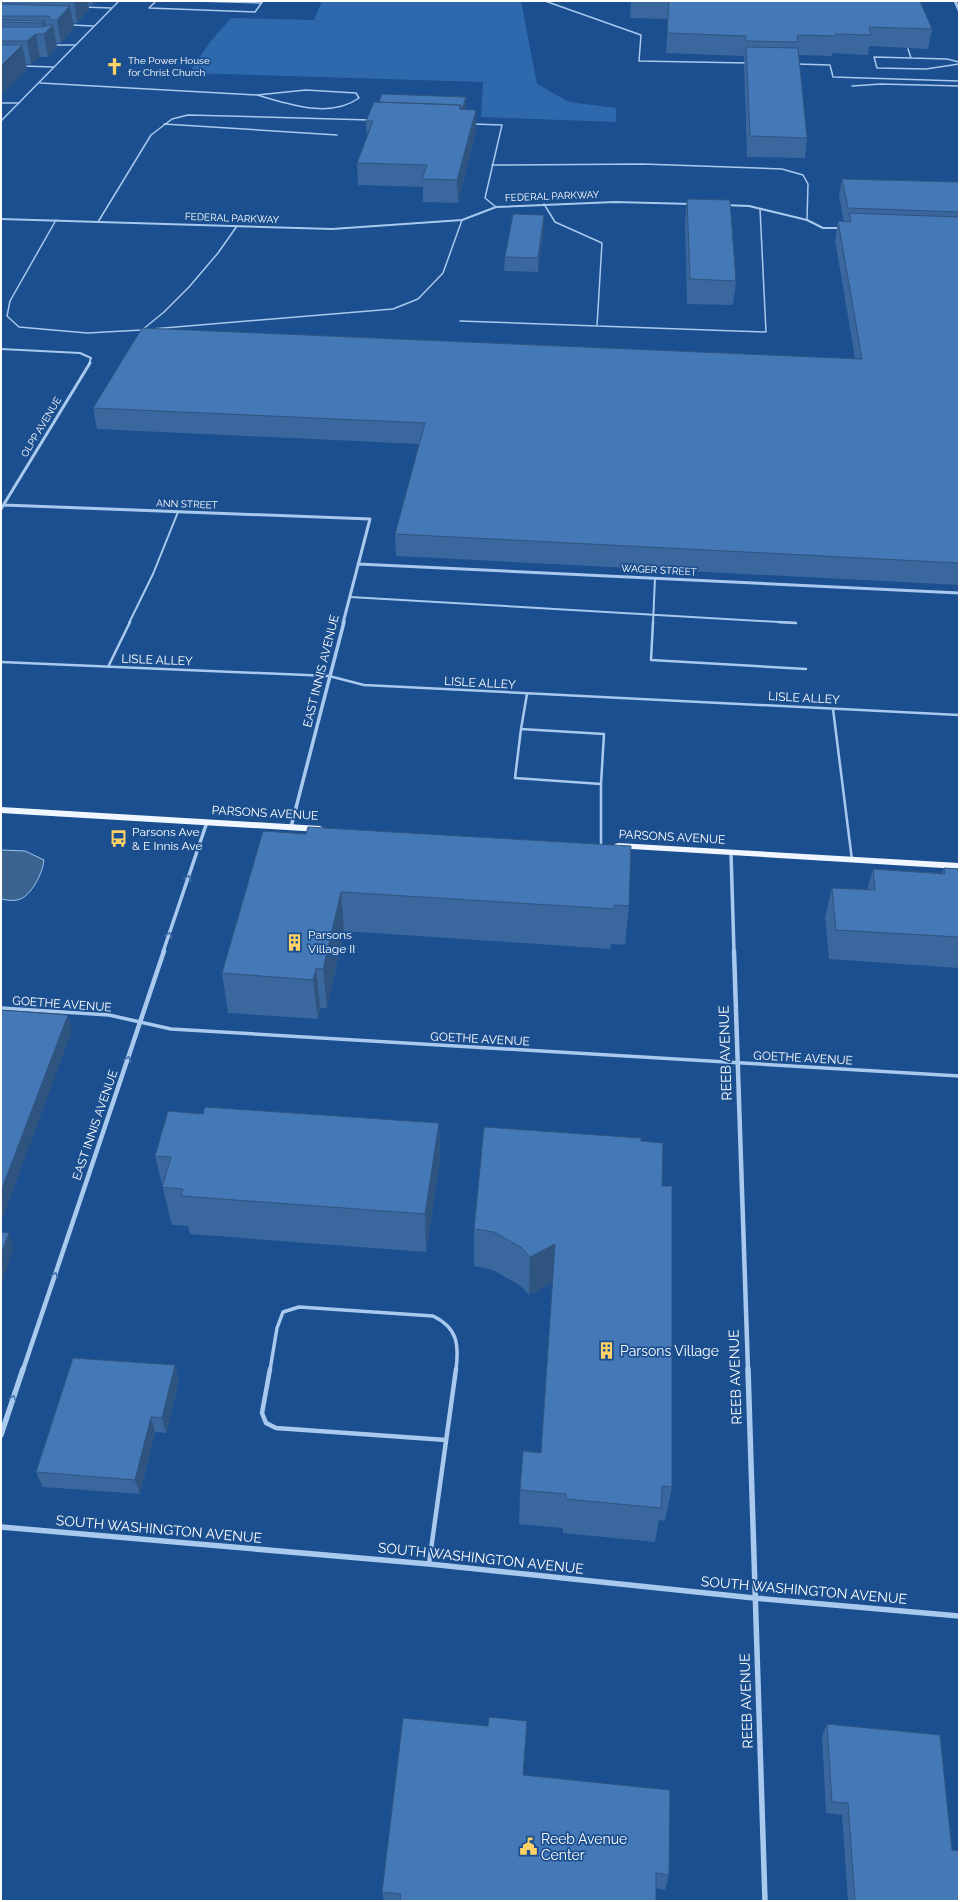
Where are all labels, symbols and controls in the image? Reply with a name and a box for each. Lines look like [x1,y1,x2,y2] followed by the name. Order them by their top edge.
[128,55,210,78] place label: The Power House for Christ Church
[105,56,125,76] church icon: The Power House for Christ Church
[505,189,600,203] street label: FEDERAL PARKWAY
[185,211,280,225] street label: FEDERAL PARKWAY
[19,395,63,459] street label: OLPP AVENUE
[156,497,218,511] street label: ANN STREET
[621,563,697,577] street label: WAGER STREET
[300,613,342,729] street label: EAST INNIS AVENUE
[121,652,193,668] street label: LISLE ALLEY
[444,674,516,692] street label: LISLE ALLEY
[768,689,840,707] street label: LISLE ALLEY
[211,803,319,823] street label: PARSONS AVENUE
[132,825,202,853] place label: Parsons Ave & E Innis Ave
[618,827,726,847] street label: PARSONS AVENUE
[109,829,129,849] bus stop icon: Parsons Ave & E Innis Ave
[184,874,192,881] one-way arrow
[308,928,355,956] place label: Parsons Village II
[164,932,173,939] one-way arrow
[285,932,305,952] building icon: Parsons Village II
[12,994,112,1014] street label: GOETHE AVENUE
[715,1005,735,1101] street label: REEB AVENUE
[430,1029,530,1049] street label: GOETHE AVENUE
[753,1048,853,1068] street label: GOETHE AVENUE
[123,1055,131,1062] one-way arrow
[70,1068,120,1182] street label: EAST INNIS AVENUE
[50,1271,59,1278] one-way arrow
[725,1329,745,1425] street label: REEB AVENUE
[597,1341,617,1361] building icon: Parsons Village
[620,1343,719,1359] place label: Parsons Village
[9,1395,17,1402] one-way arrow
[55,1512,263,1546] street label: SOUTH WASHINGTON AVENUE
[377,1539,585,1577] street label: SOUTH WASHINGTON AVENUE
[700,1573,908,1607] street label: SOUTH WASHINGTON AVENUE
[736,1653,756,1749] street label: REEB AVENUE
[541,1831,627,1863] place label: Reeb Avenue Center
[518,1837,538,1857] public building icon: Reeb Avenue Center

